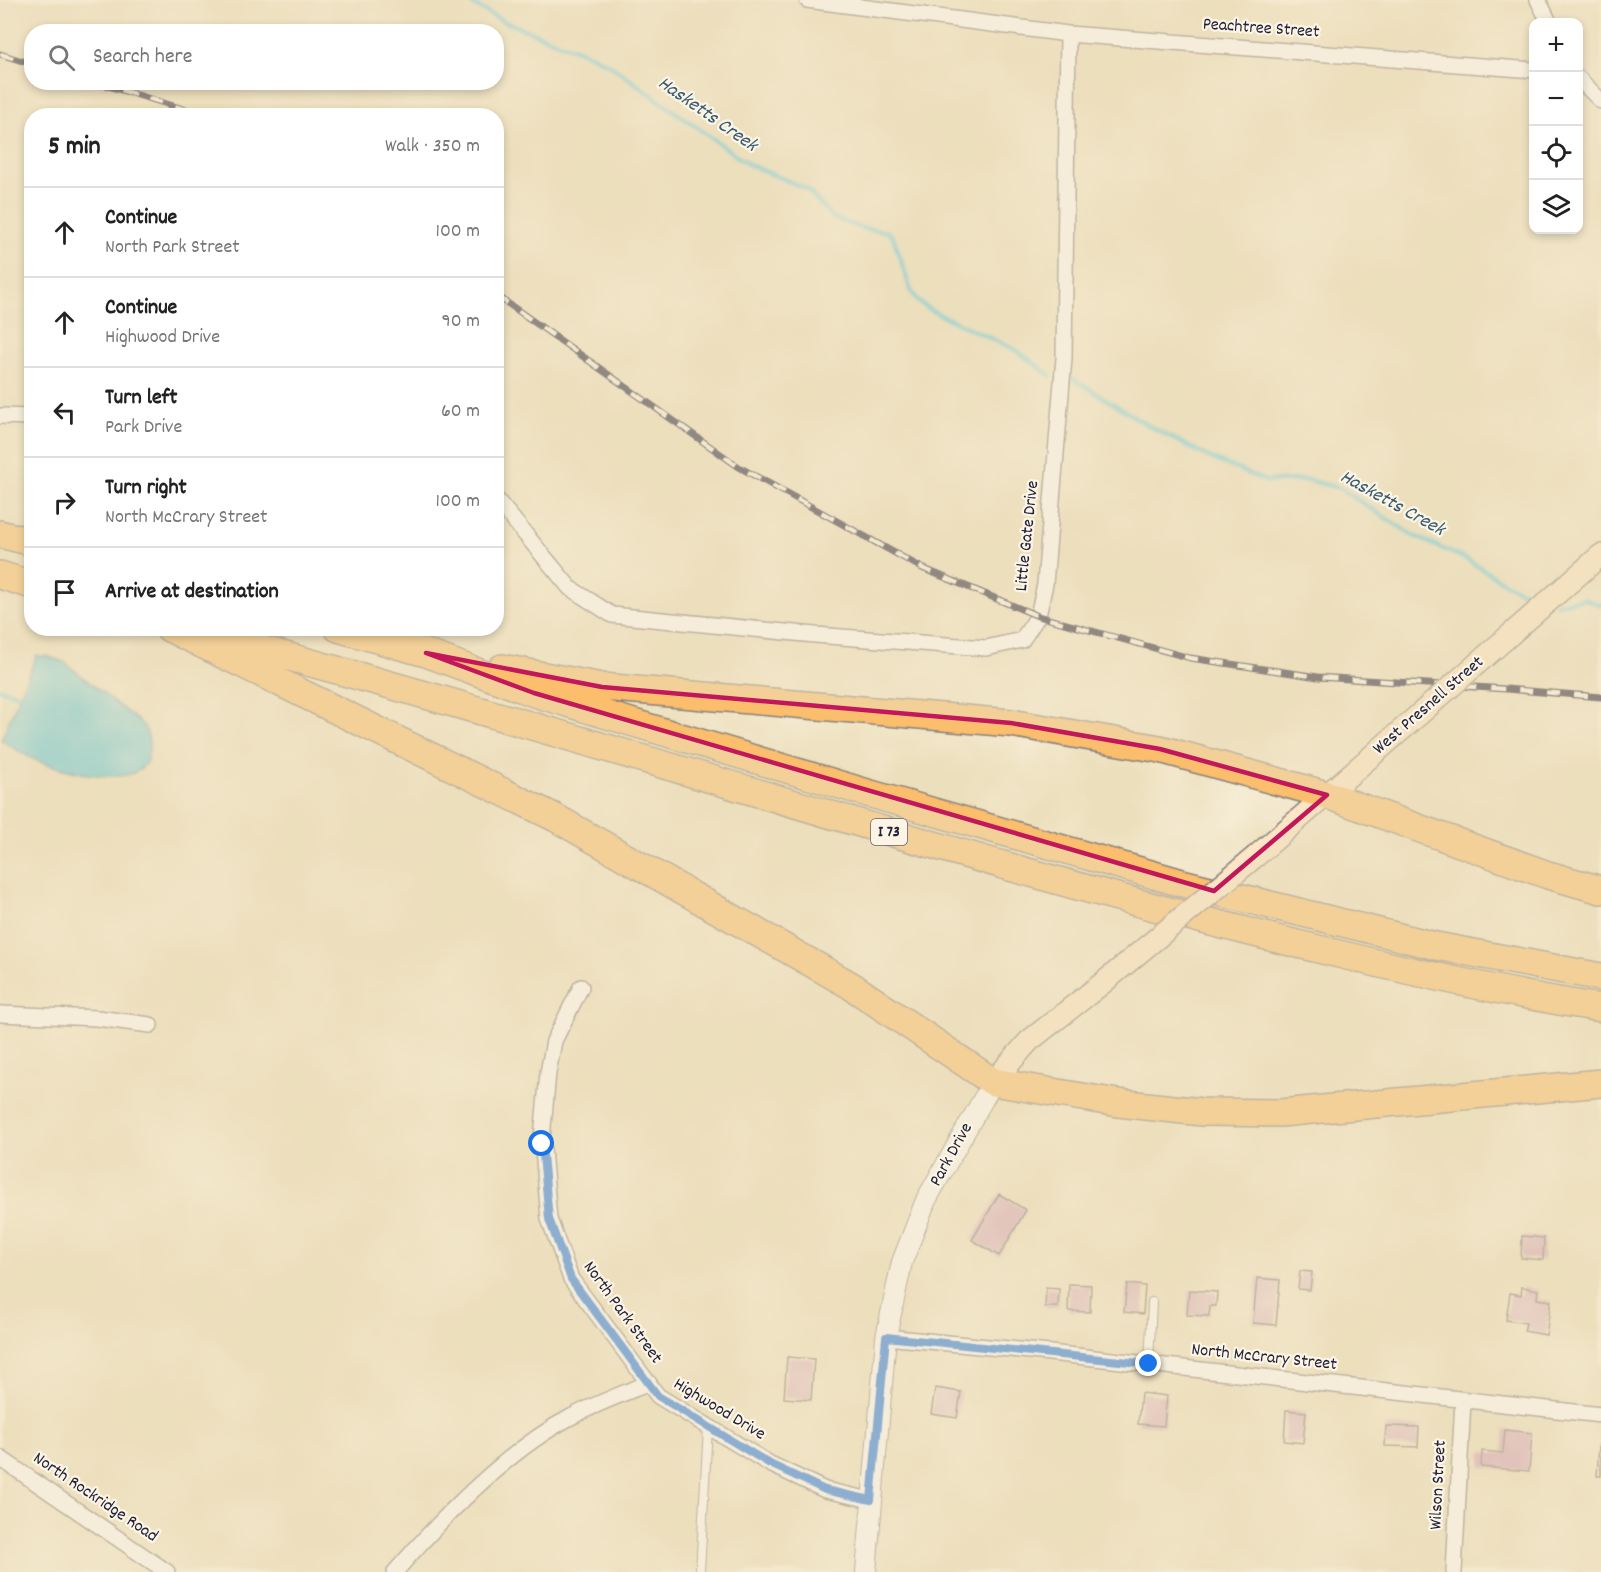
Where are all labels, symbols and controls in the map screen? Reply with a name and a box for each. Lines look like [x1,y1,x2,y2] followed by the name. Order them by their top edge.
[1202,12,1321,46] street label: Peachtree Street
[1529,18,1583,234] map controls
[1529,18,1583,72] button: +
[24,24,504,90] search box
[45,41,78,74] icon: search
[93,42,192,73] text: Search here
[651,70,764,161] water label: Hasketts Creek
[1529,72,1583,126] button: −
[1529,126,1583,180] button: locate
[48,129,101,166] text: 5 min
[385,133,480,161] text: Walk · 350 m
[1529,180,1583,234] button: layers
[105,203,177,234] text: Continue
[48,216,81,249] icon: ahead
[436,218,480,246] text: 100 m
[105,234,240,262] text: North Park Street
[105,293,177,324] text: Continue
[48,306,81,339] icon: ahead
[442,308,480,336] text: 90 m
[105,324,220,352] text: Highwood Drive
[105,383,177,414] text: Turn left
[48,396,81,429] icon: left
[441,398,480,426] text: 60 m
[105,414,182,442] text: Park Drive
[1335,464,1451,545] water label: Hasketts Creek
[105,473,187,504] text: Turn right
[1010,479,1046,593] street label: Little Gate Drive
[48,486,81,519] icon: right
[436,488,480,516] text: 100 m
[105,504,267,532] text: North McCrary Street
[48,576,81,609] icon: arrive
[105,577,279,608] text: Arrive at destination
[1368,651,1490,761] street label: West Presnell Street
[871,819,907,845] road number: I 73
[924,1118,980,1191] street label: Park Drive
[528,1130,554,1156] route start
[576,1257,668,1370] street label: North Park Street
[1190,1338,1338,1378] street label: North McCrary Street
[1135,1350,1161,1376] route end
[668,1373,770,1447] street label: Highwood Drive
[1424,1439,1454,1530] street label: Wilson Street
[27,1447,163,1549] street label: North Rockridge Road

